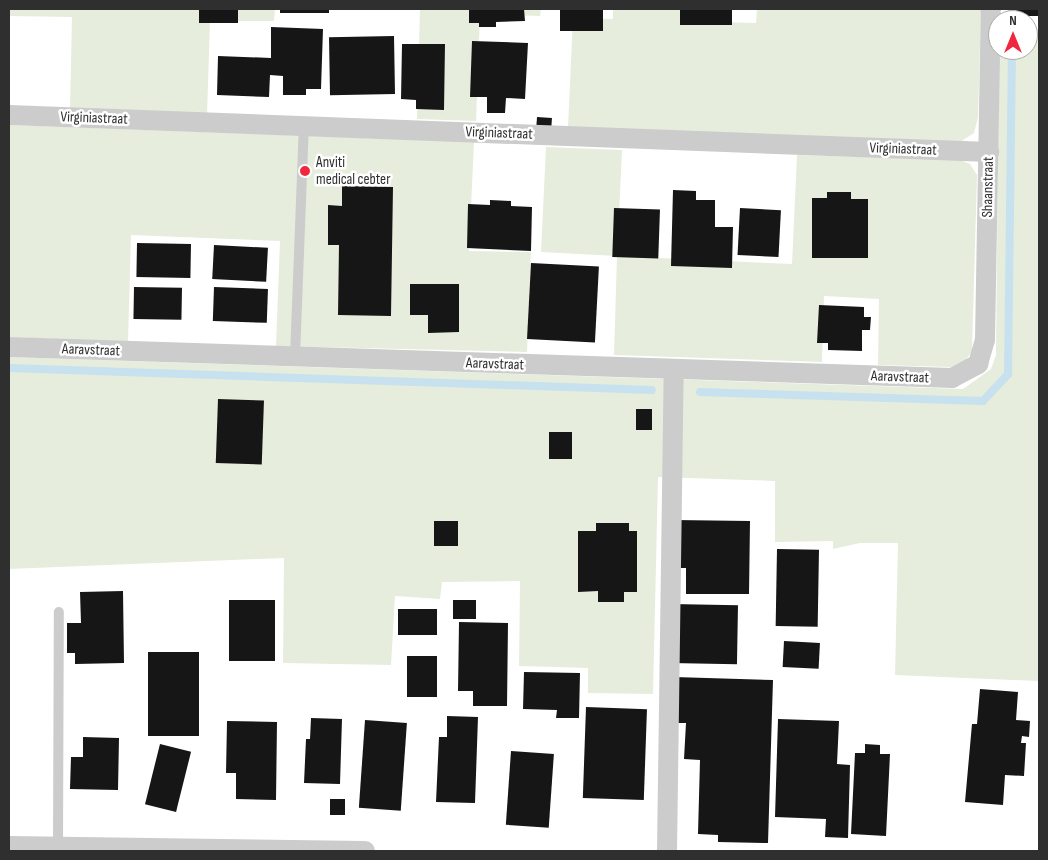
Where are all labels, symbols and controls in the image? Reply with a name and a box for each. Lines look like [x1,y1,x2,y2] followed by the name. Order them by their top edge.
[988,10,1038,60] north arrow
[1009,12,1017,29] text: N
[60,108,128,128] street label: Virginiastraat
[465,123,533,143] street label: Virginiastraat
[869,139,937,159] street label: Virginiastraat
[316,153,390,188] place label: Anviti medical cebter
[978,156,998,218] street label: Shaanstraat
[298,164,312,178] marker: Anviti medical cebter
[62,340,120,360] street label: Aaravstraat
[466,354,524,374] street label: Aaravstraat
[871,367,929,387] street label: Aaravstraat

